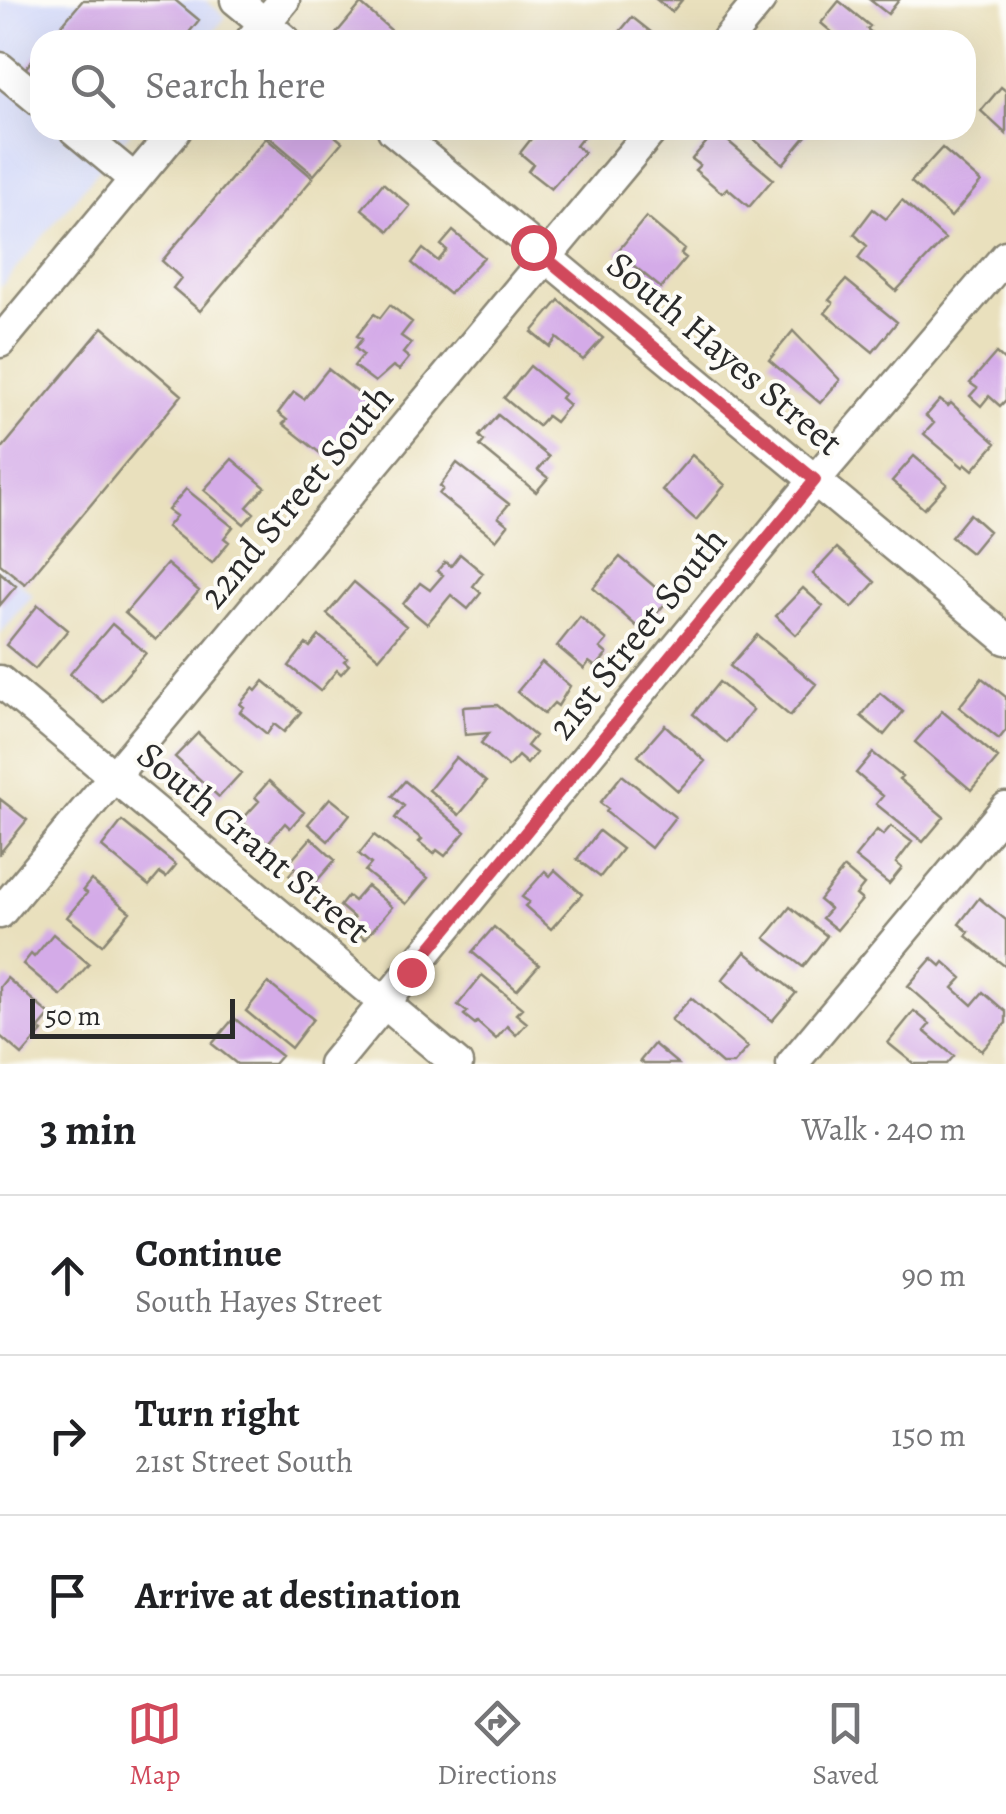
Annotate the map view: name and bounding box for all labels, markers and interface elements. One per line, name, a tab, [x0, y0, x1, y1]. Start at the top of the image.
search box	[30, 30, 976, 140]
icon: search	[65, 58, 120, 113]
text: Search here	[145, 59, 326, 111]
route start	[511, 225, 557, 271]
street label: South Hayes Street	[596, 239, 854, 467]
street label: 22nd Street South	[187, 373, 405, 619]
street label: 21st Street South	[535, 516, 739, 750]
street label: South Grant Street	[126, 729, 382, 955]
route end	[389, 950, 435, 996]
scale bar	[30, 994, 235, 1038]
text: 50 m	[45, 997, 101, 1035]
text: 3 min	[40, 1101, 136, 1158]
text: Walk · 240 m	[801, 1107, 966, 1151]
text: Continue	[135, 1227, 282, 1279]
icon: ahead	[40, 1248, 95, 1303]
text: 90 m	[901, 1253, 966, 1297]
text: South Hayes Street	[135, 1279, 382, 1323]
text: Turn right	[135, 1387, 300, 1439]
icon: right	[40, 1408, 95, 1463]
text: 150 m	[891, 1413, 966, 1457]
text: 21st Street South	[135, 1439, 353, 1483]
icon: arrive	[40, 1568, 95, 1623]
text: Arrive at destination	[135, 1569, 461, 1621]
tab: Map	[127, 1696, 182, 1794]
tab: Directions	[437, 1696, 557, 1794]
tab: Saved	[812, 1696, 879, 1794]

